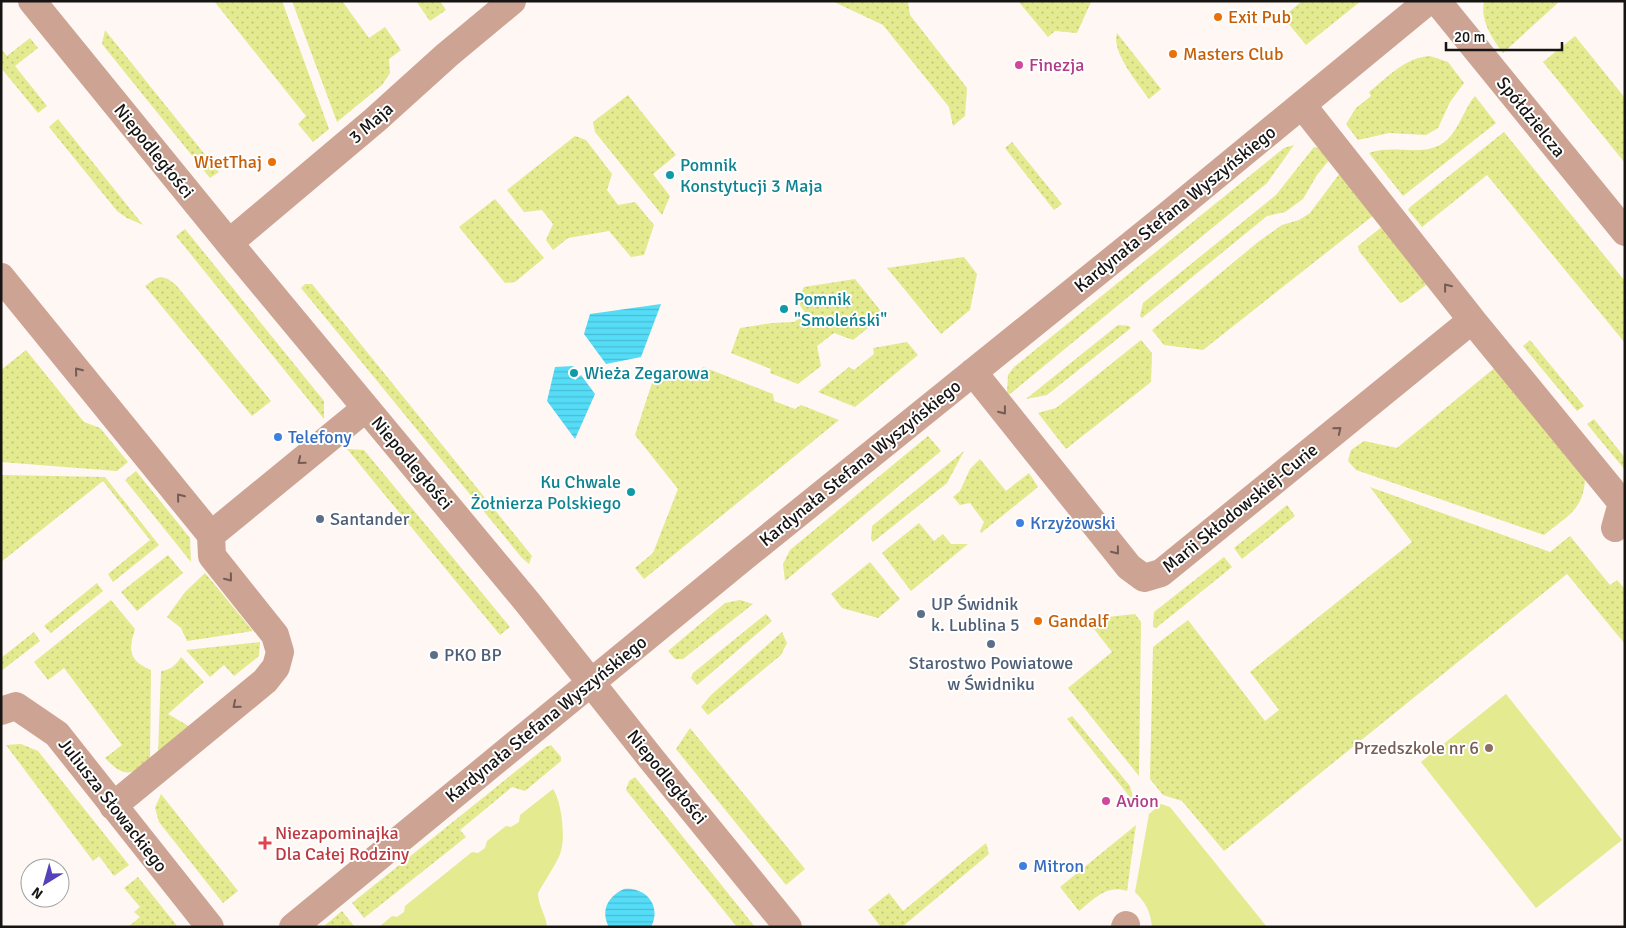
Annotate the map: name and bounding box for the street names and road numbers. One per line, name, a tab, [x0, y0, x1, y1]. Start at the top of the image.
street label: Spółdzielcza	[1492, 72, 1570, 162]
street label: 3 Maja	[344, 98, 398, 148]
street label: Niepodległości	[109, 99, 199, 203]
street label: Kardynała Stefana Wyszyńskiego	[1070, 121, 1280, 297]
street label: Kardynała Stefana Wyszyńskiego	[755, 375, 965, 551]
street label: Niepodległości	[367, 412, 457, 514]
street label: Marii Skłodowskiej-Curie	[1158, 439, 1322, 577]
street label: Kardynała Stefana Wyszyńskiego	[441, 631, 651, 807]
street label: Niepodległości	[622, 725, 712, 829]
street label: Juliusza Słowackiego	[54, 734, 172, 876]

